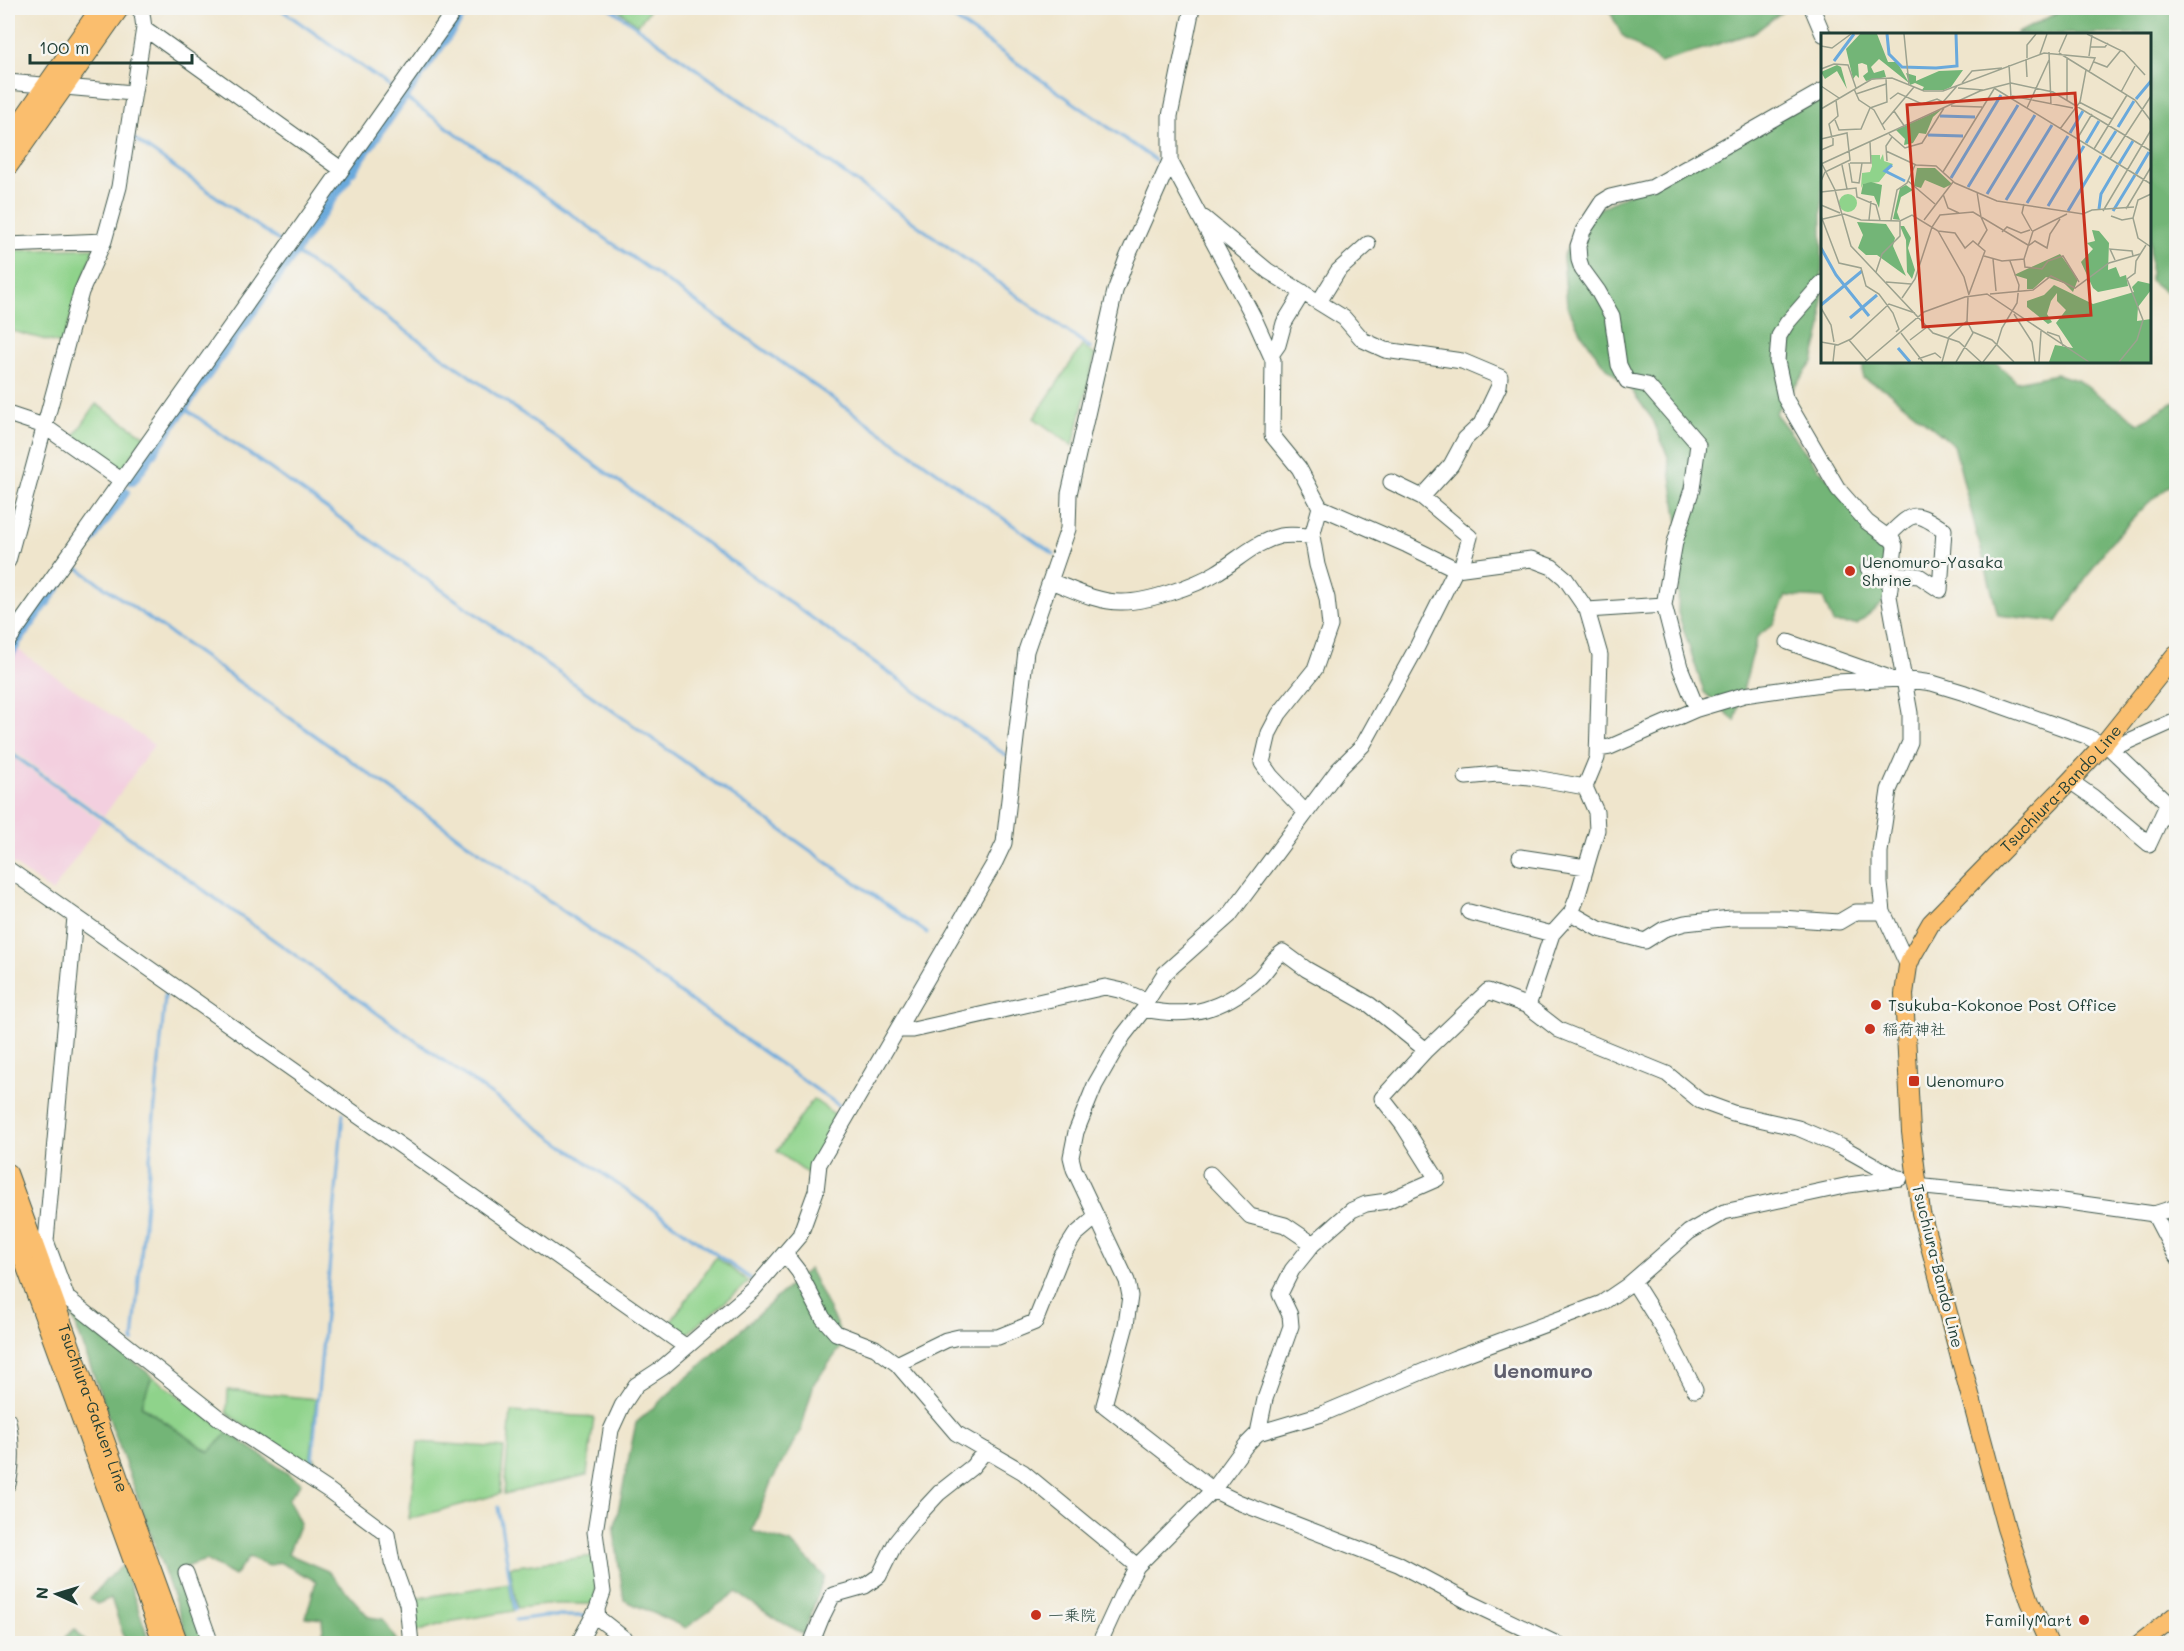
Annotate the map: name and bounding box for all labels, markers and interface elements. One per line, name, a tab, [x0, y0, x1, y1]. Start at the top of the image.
scale bar	[30, 27, 192, 65]
inset map	[1821, 33, 2151, 363]
text: 100 m	[39, 35, 89, 59]
place label: Uenomuro-Yasaka Shrine	[1862, 551, 2003, 590]
marker: Uenomuro-Yasaka Shrine	[1843, 564, 1857, 578]
street label: Tsuchiura-Bando Line	[1995, 720, 2125, 856]
place label: Tsukuba-Kokonoe Post Office	[1888, 994, 2117, 1015]
marker: Tsukuba-Kokonoe Post Office	[1869, 998, 1883, 1012]
place label: 稲荷神社	[1882, 1018, 1946, 1039]
marker: 稲荷神社	[1863, 1022, 1877, 1036]
place label: Uenomuro	[1926, 1070, 2004, 1091]
marker: Uenomuro	[1907, 1074, 1921, 1088]
street label: Tsuchiura-Bando Line	[1908, 1182, 1969, 1350]
street label: Tsuchiura-Gakuen Line	[54, 1321, 134, 1495]
district label: Uenomuro	[1493, 1357, 1593, 1383]
north arrow	[27, 1564, 87, 1624]
text: N	[31, 1586, 52, 1600]
place label: 一乗院	[1048, 1604, 1096, 1625]
marker: 一乗院	[1029, 1608, 1043, 1622]
place label: FamilyMart	[1985, 1609, 2072, 1630]
marker: FamilyMart	[2077, 1613, 2091, 1627]

